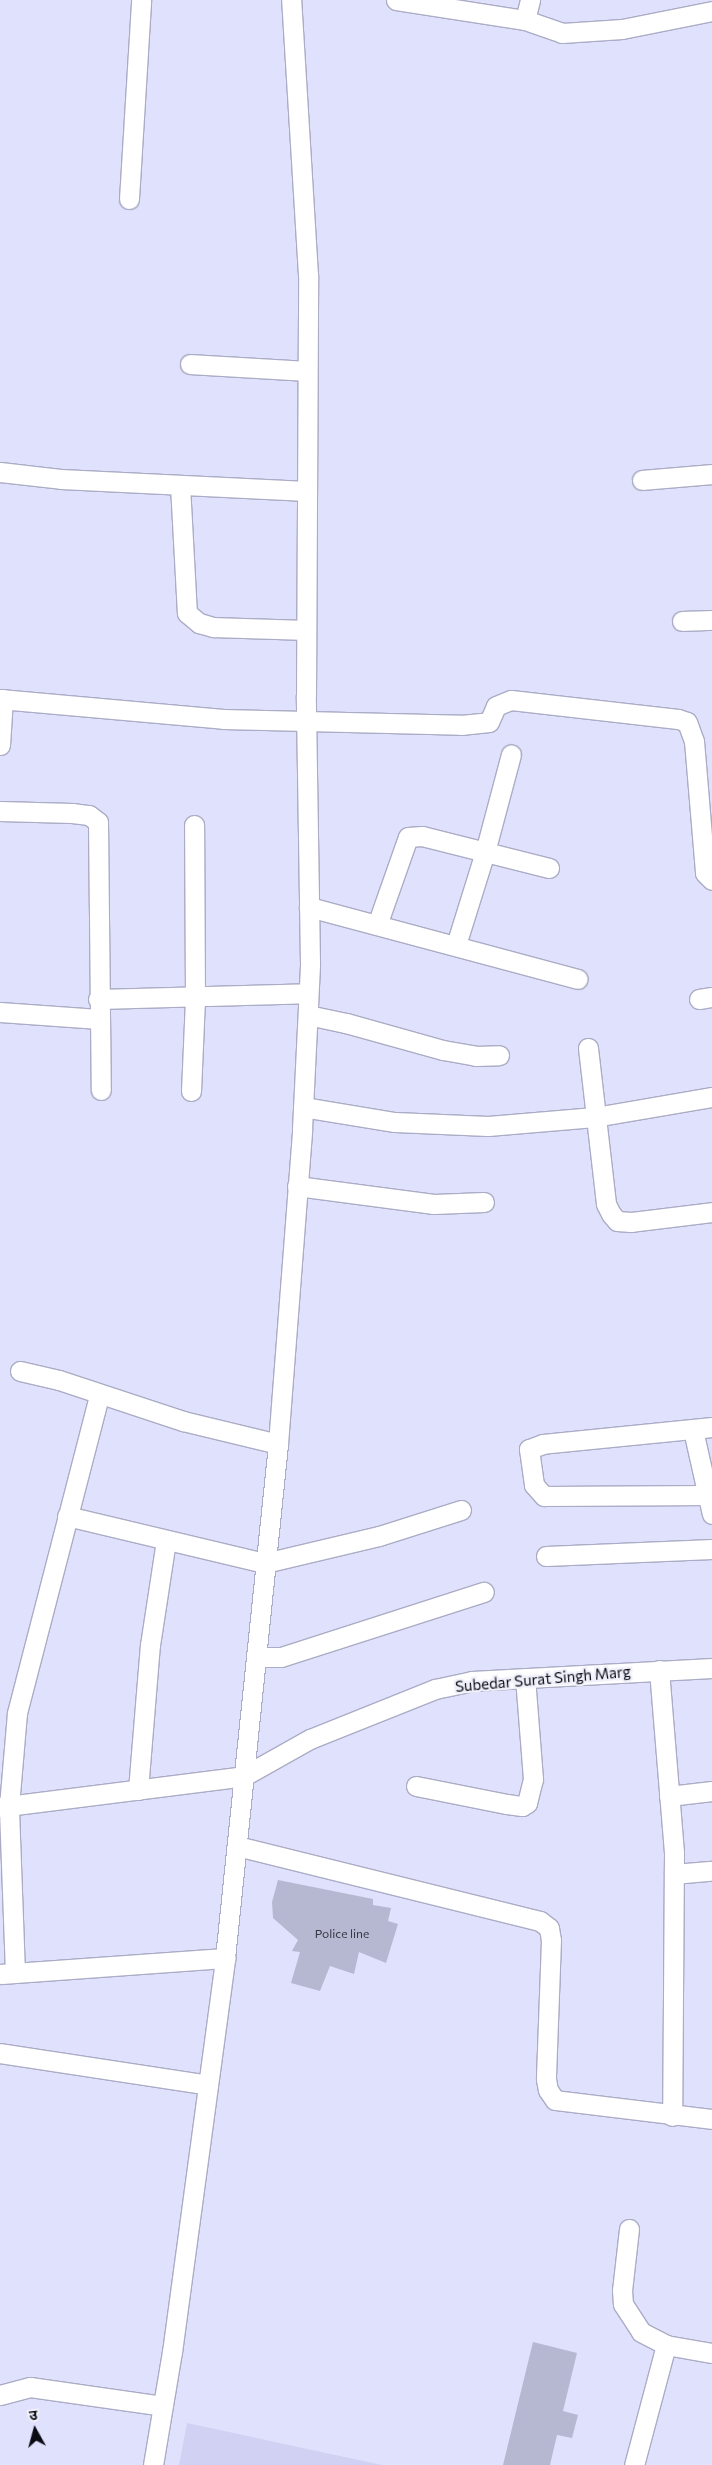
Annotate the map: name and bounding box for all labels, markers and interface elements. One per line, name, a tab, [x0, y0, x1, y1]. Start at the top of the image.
street label: Subedar Surat Singh Marg	[454, 1662, 632, 1696]
house number: Police line	[315, 1927, 369, 1941]
north arrow	[10, 2405, 60, 2455]
text: उ	[28, 2406, 38, 2424]

